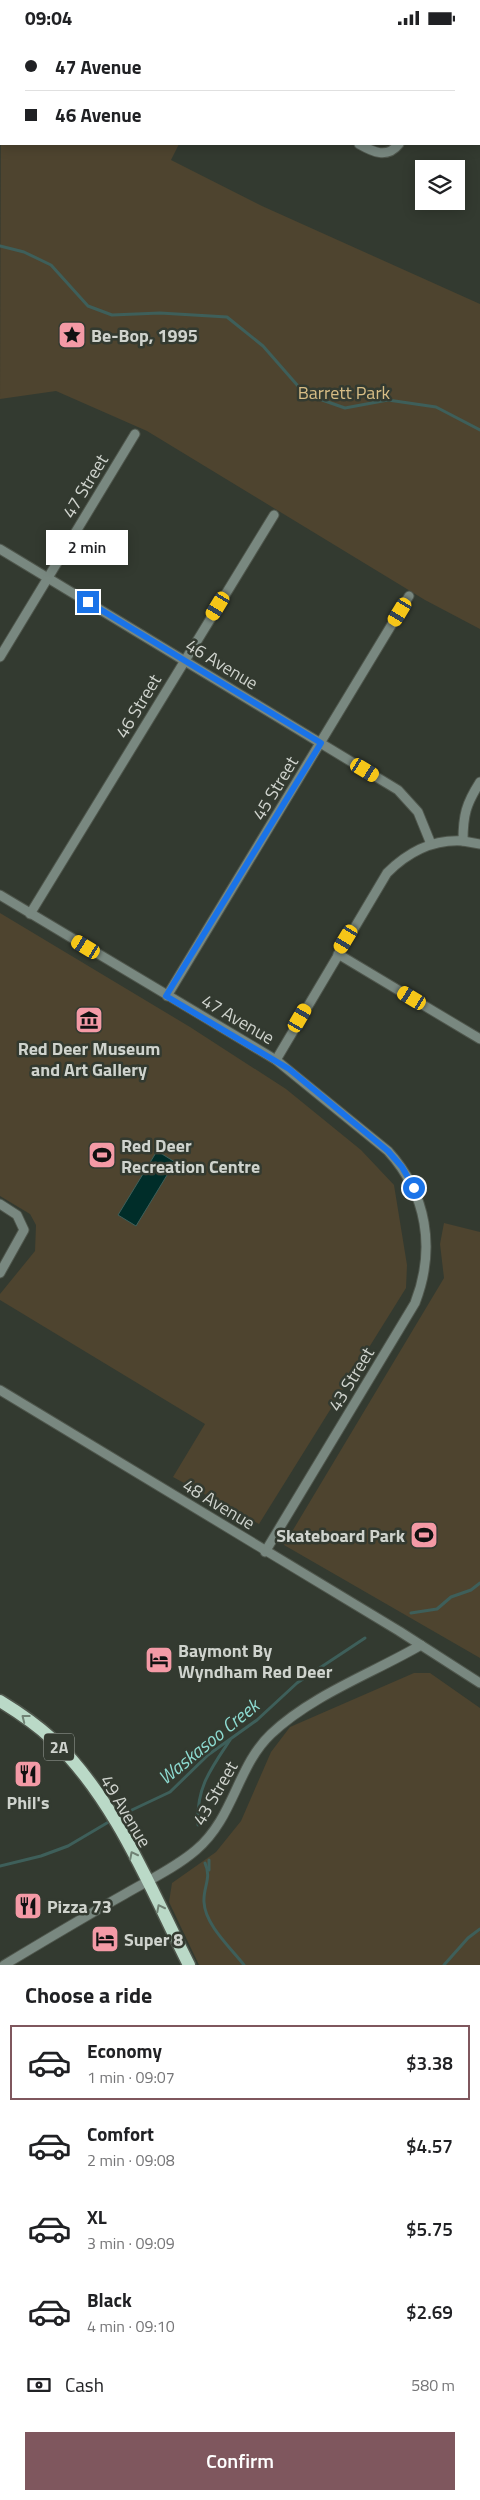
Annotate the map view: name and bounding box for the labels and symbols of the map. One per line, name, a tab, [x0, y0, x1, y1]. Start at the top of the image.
place icon: Be-Bop, 1995	[57, 320, 87, 350]
place label: Be-Bop, 1995	[91, 322, 198, 349]
park label: Barrett Park	[298, 379, 391, 406]
street label: 47 Street	[55, 448, 115, 523]
callout: 2 min	[47, 529, 129, 565]
car	[203, 589, 232, 623]
route end	[77, 591, 99, 613]
car	[385, 595, 414, 629]
street label: 46 Avenue	[181, 632, 263, 696]
street label: 46 Street	[108, 668, 168, 743]
street label: 45 Street	[245, 750, 305, 825]
car	[348, 756, 381, 784]
car	[331, 922, 360, 956]
car	[69, 933, 102, 961]
car	[395, 984, 428, 1012]
street label: 47 Avenue	[196, 987, 280, 1051]
car	[286, 1001, 313, 1035]
museum icon: Red Deer Museum and Art Gallery	[74, 1005, 104, 1035]
place label: Red Deer Museum and Art Gallery	[18, 1035, 160, 1083]
place label: Red Deer Recreation Centre	[121, 1132, 260, 1180]
sports icon: Red Deer Recreation Centre	[87, 1140, 117, 1170]
route start	[403, 1177, 425, 1199]
street label: 43 Street	[321, 1341, 381, 1416]
street label: 48 Avenue	[178, 1472, 260, 1536]
sports icon: Skateboard Park	[409, 1520, 439, 1550]
place label: Skateboard Park	[276, 1522, 406, 1549]
place label: Baymont By Wyndham Red Deer	[178, 1637, 333, 1685]
hotel icon: Baymont By Wyndham Red Deer	[144, 1645, 174, 1675]
water label: Waskasoo Creek	[151, 1689, 267, 1791]
one-way arrow	[22, 1715, 31, 1724]
road number: 2A	[44, 1733, 74, 1760]
street label: 43 Street	[186, 1755, 245, 1830]
restaurant icon: Phil's	[13, 1759, 43, 1789]
street label: 49 Avenue	[94, 1770, 158, 1852]
place label: Phil's	[7, 1789, 49, 1816]
one-way arrow	[129, 1852, 139, 1861]
restaurant icon: Pizza 73	[13, 1891, 43, 1921]
place label: Pizza 73	[47, 1893, 112, 1920]
one-way arrow	[156, 1904, 166, 1913]
hotel icon: Super 8	[90, 1924, 120, 1954]
place label: Super 8	[124, 1926, 183, 1953]

